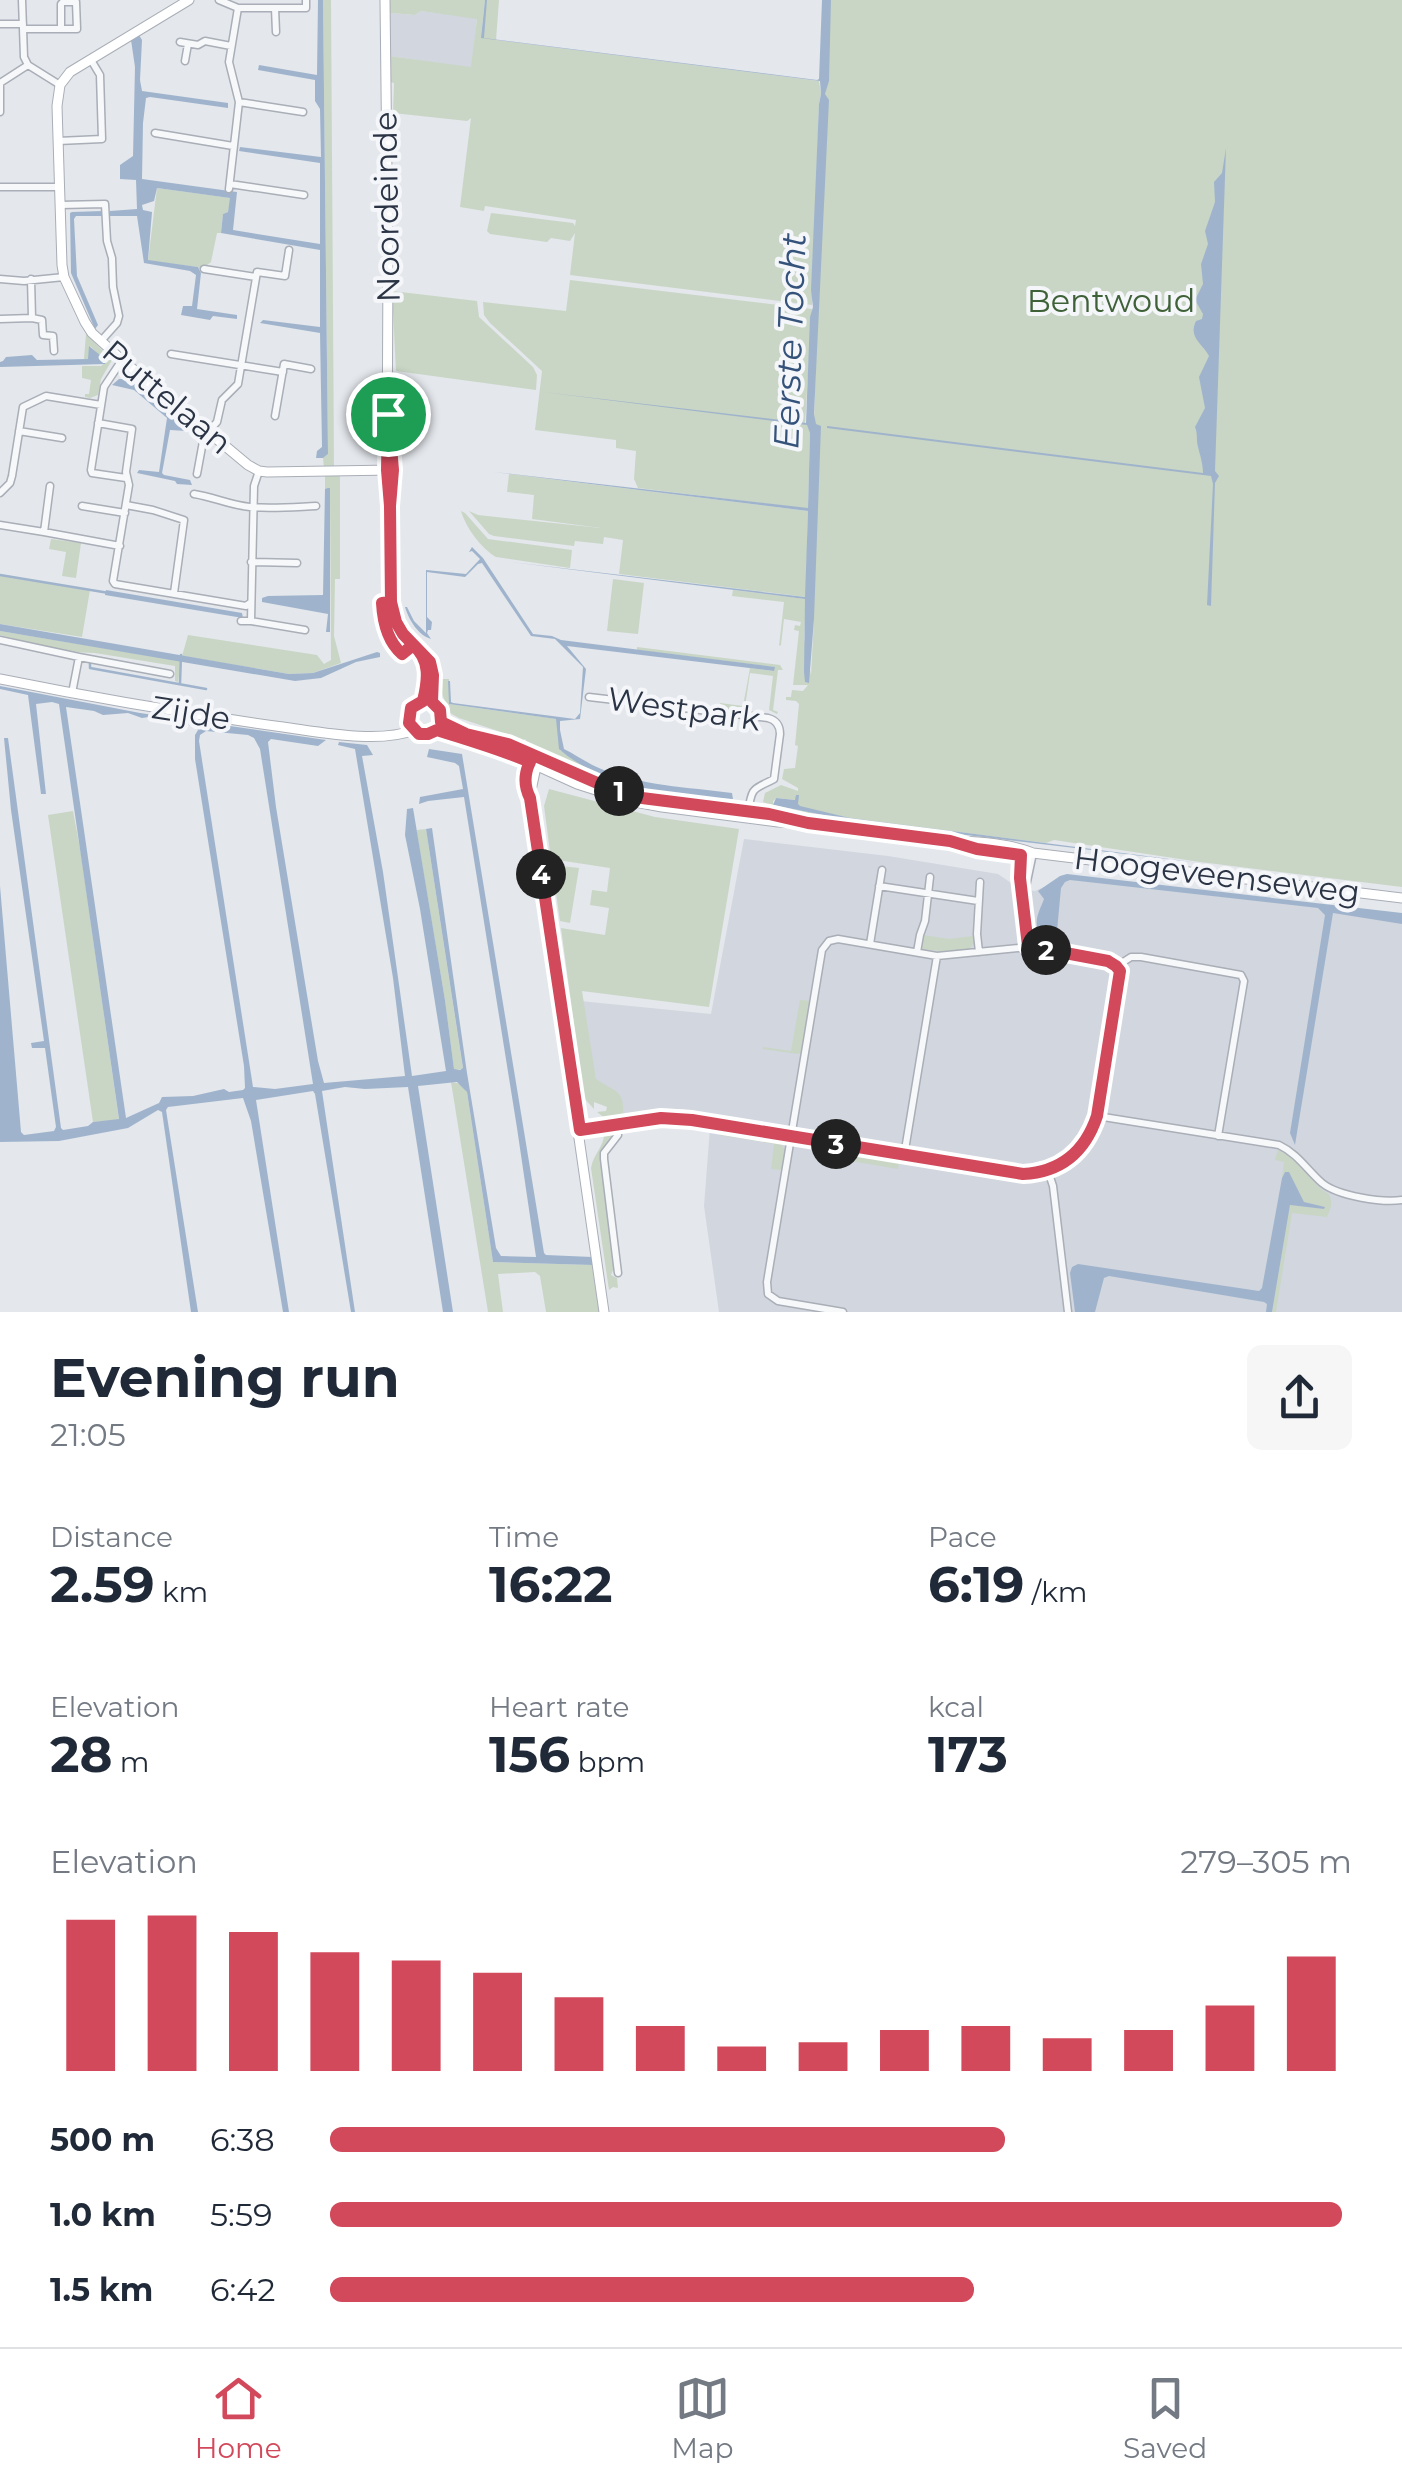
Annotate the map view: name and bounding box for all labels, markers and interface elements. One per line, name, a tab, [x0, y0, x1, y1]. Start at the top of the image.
street label: Noordeinde	[365, 111, 408, 303]
water label: Eerste Tocht	[764, 232, 815, 450]
park label: Bentwoud	[1027, 281, 1195, 320]
street label: Puttelaan	[95, 331, 240, 462]
pin	[346, 372, 431, 457]
icon: arrive	[361, 387, 416, 442]
street label: Westpark	[605, 678, 763, 739]
street label: Zijde	[149, 687, 233, 738]
pin: 1	[594, 766, 644, 816]
text: 1	[614, 774, 624, 808]
street label: Hoogeveenseweg	[1072, 838, 1362, 911]
pin: 4	[516, 849, 566, 899]
text: 4	[531, 857, 551, 891]
pin: 2	[1021, 925, 1071, 975]
text: 2	[1038, 933, 1054, 967]
pin: 3	[811, 1119, 861, 1169]
text: 3	[828, 1127, 844, 1161]
text: Evening run	[50, 1344, 400, 1411]
button: share	[1247, 1345, 1352, 1450]
text: 21:05	[50, 1415, 126, 1454]
text: Distance	[50, 1520, 173, 1554]
text: Time	[489, 1520, 559, 1554]
text: Pace	[928, 1520, 997, 1554]
text: 2.59	[50, 1554, 155, 1615]
text: 16:22	[489, 1554, 613, 1615]
text: 6:19	[928, 1554, 1024, 1615]
text: km	[155, 1575, 208, 1609]
text: /km	[1024, 1575, 1088, 1609]
text: Elevation	[50, 1690, 179, 1724]
text: Heart rate	[489, 1690, 630, 1724]
text: kcal	[928, 1690, 984, 1724]
text: 28	[50, 1724, 113, 1785]
text: 156	[489, 1724, 570, 1785]
text: 173	[928, 1724, 1008, 1785]
text: m	[113, 1745, 150, 1779]
text: bpm	[570, 1745, 645, 1779]
text: Elevation	[50, 1842, 198, 1881]
text: 279–305 m	[1180, 1842, 1352, 1881]
text: 500 m	[50, 2120, 155, 2159]
text: 6:38	[210, 2120, 275, 2159]
text: 1.0 km	[50, 2195, 156, 2234]
text: 5:59	[210, 2195, 273, 2234]
text: 1.5 km	[50, 2270, 153, 2309]
text: 6:42	[210, 2270, 276, 2309]
tab: Home	[195, 2371, 282, 2465]
tab: Map	[671, 2371, 734, 2465]
tab: Saved	[1123, 2371, 1207, 2465]

